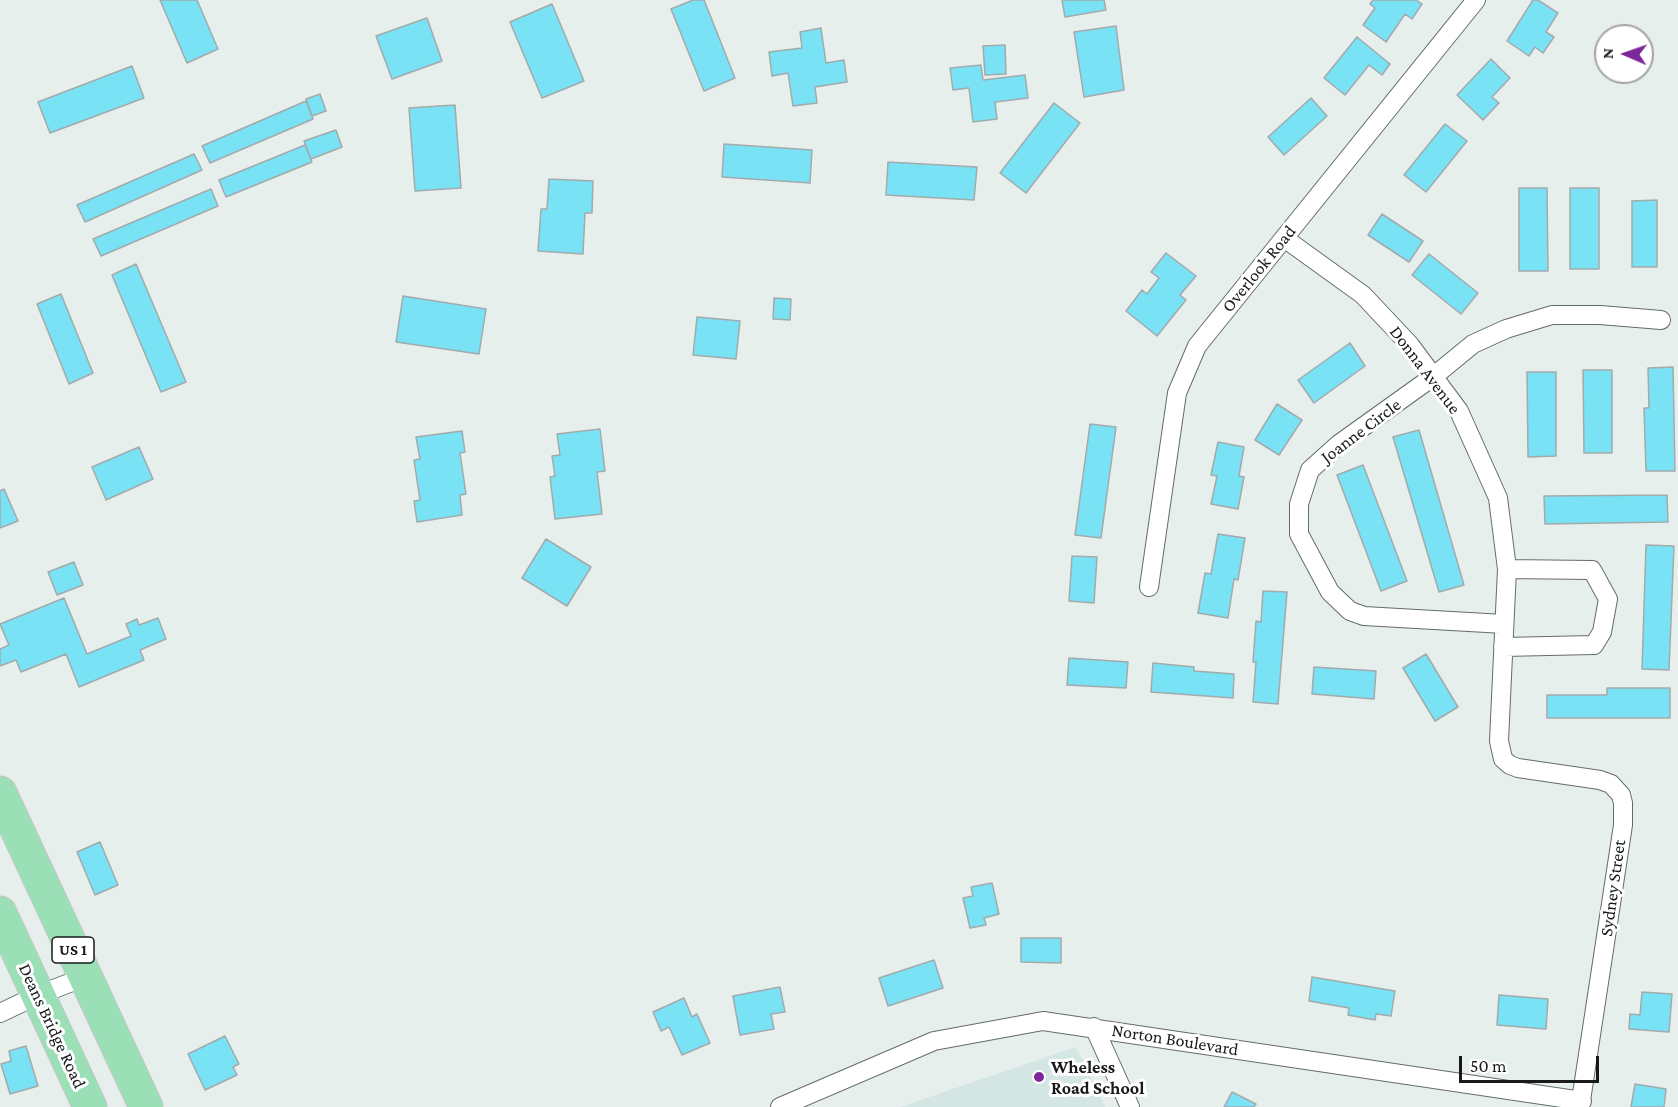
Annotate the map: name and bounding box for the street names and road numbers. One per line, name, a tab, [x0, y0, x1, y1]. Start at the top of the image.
street label: Overlook Road	[1217, 221, 1301, 317]
street label: Donna Avenue	[1385, 322, 1465, 418]
street label: Joanne Circle	[1317, 394, 1405, 468]
street label: Sydney Street	[1596, 838, 1630, 938]
road number: US 1	[52, 937, 94, 963]
street label: Deans Bridge Road	[14, 960, 90, 1092]
street label: Norton Boulevard	[1110, 1019, 1240, 1061]

